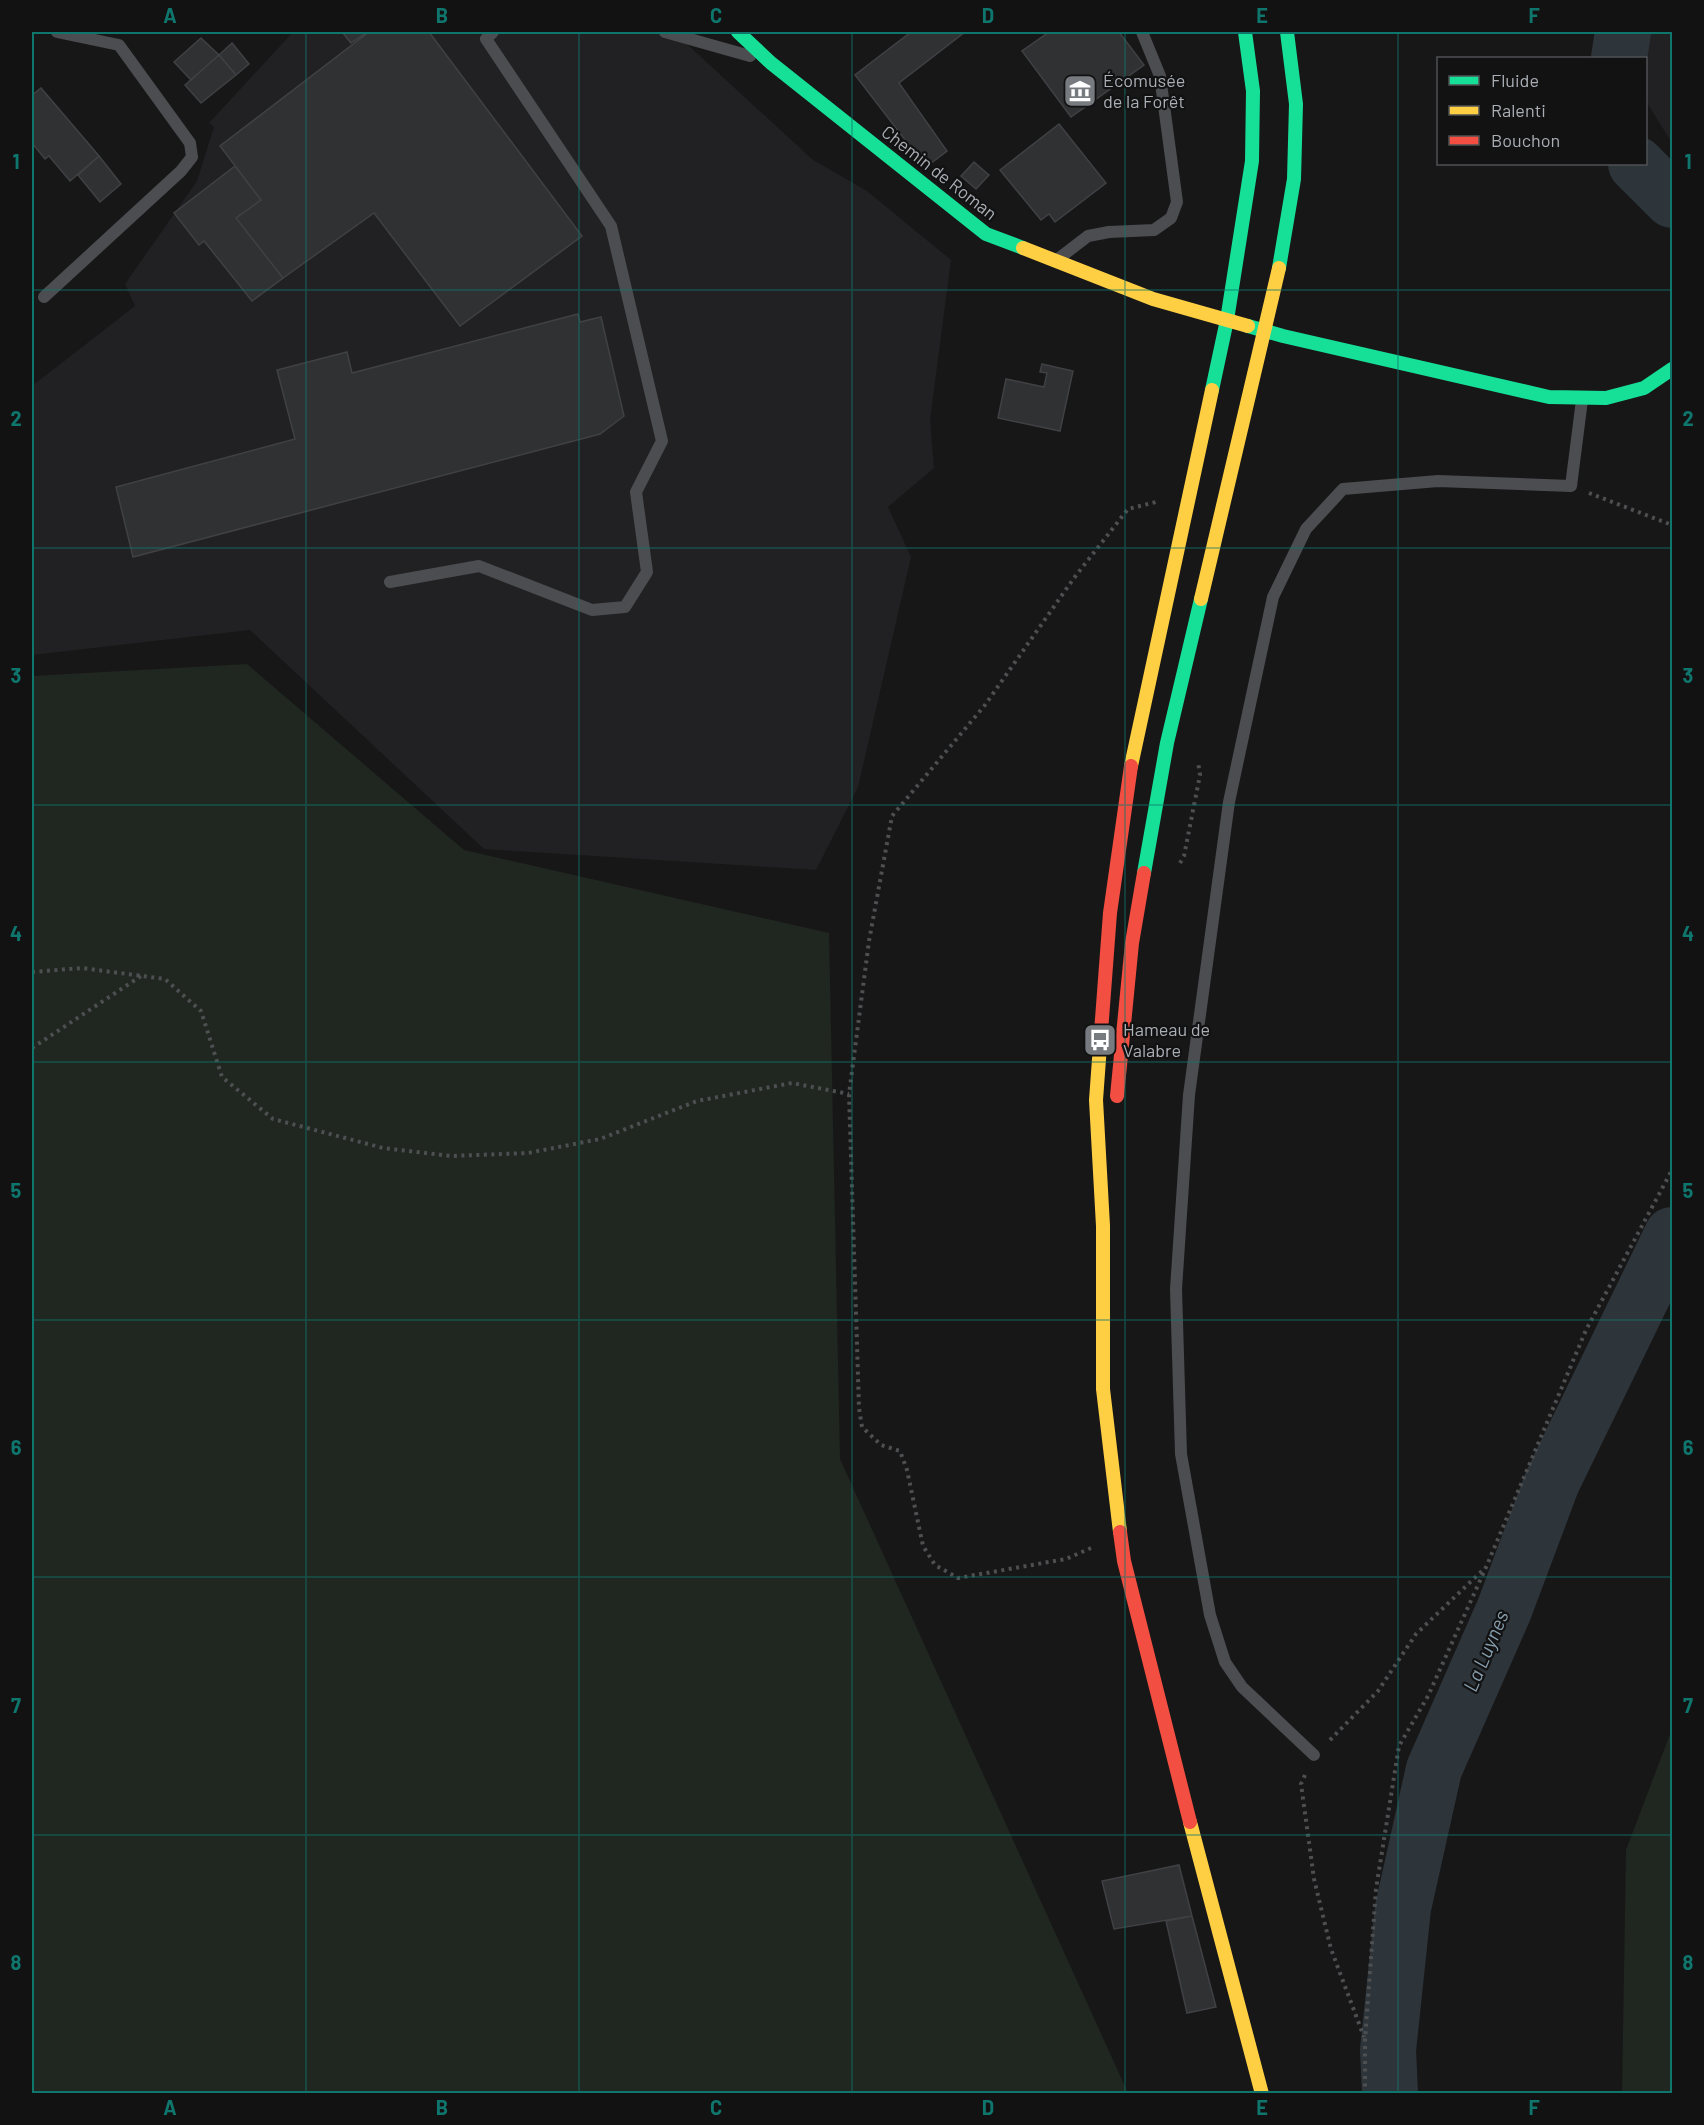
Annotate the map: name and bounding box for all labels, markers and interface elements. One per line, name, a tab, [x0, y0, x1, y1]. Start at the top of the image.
text: A	[163, 3, 177, 27]
text: B	[436, 3, 448, 27]
text: C	[710, 3, 722, 27]
text: D	[982, 3, 994, 27]
text: E	[1256, 3, 1268, 27]
text: F	[1528, 3, 1540, 27]
legend	[1437, 57, 1647, 165]
place label: Écomusée de la Forêt	[1103, 69, 1185, 112]
text: Fluide	[1491, 69, 1539, 91]
museum icon: Écomusée de la Forêt	[1062, 73, 1098, 109]
text: Ralenti	[1491, 99, 1546, 121]
street label: Chemin de Roman	[878, 120, 1002, 224]
text: Bouchon	[1491, 129, 1560, 151]
text: 1	[12, 149, 20, 173]
text: 1	[1684, 149, 1692, 173]
text: 2	[10, 406, 22, 430]
text: 2	[1682, 406, 1694, 430]
text: 3	[11, 663, 21, 687]
text: 3	[1683, 663, 1693, 687]
text: 4	[10, 921, 22, 945]
text: 4	[1682, 921, 1694, 945]
place label: Hameau de Valabre	[1123, 1018, 1210, 1061]
bus stop icon: Hameau de Valabre	[1082, 1022, 1118, 1058]
text: 5	[11, 1178, 22, 1202]
text: 5	[1683, 1178, 1694, 1202]
text: 6	[11, 1435, 22, 1459]
text: 6	[1683, 1435, 1694, 1459]
water label: La Luynes	[1457, 1606, 1513, 1695]
text: 7	[11, 1693, 21, 1717]
text: 7	[1683, 1693, 1693, 1717]
text: 8	[11, 1950, 22, 1974]
text: 8	[1683, 1950, 1694, 1974]
text: A	[163, 2095, 177, 2119]
text: B	[436, 2095, 448, 2119]
text: C	[710, 2095, 722, 2119]
text: D	[982, 2095, 994, 2119]
text: E	[1256, 2095, 1268, 2119]
text: F	[1528, 2095, 1540, 2119]

